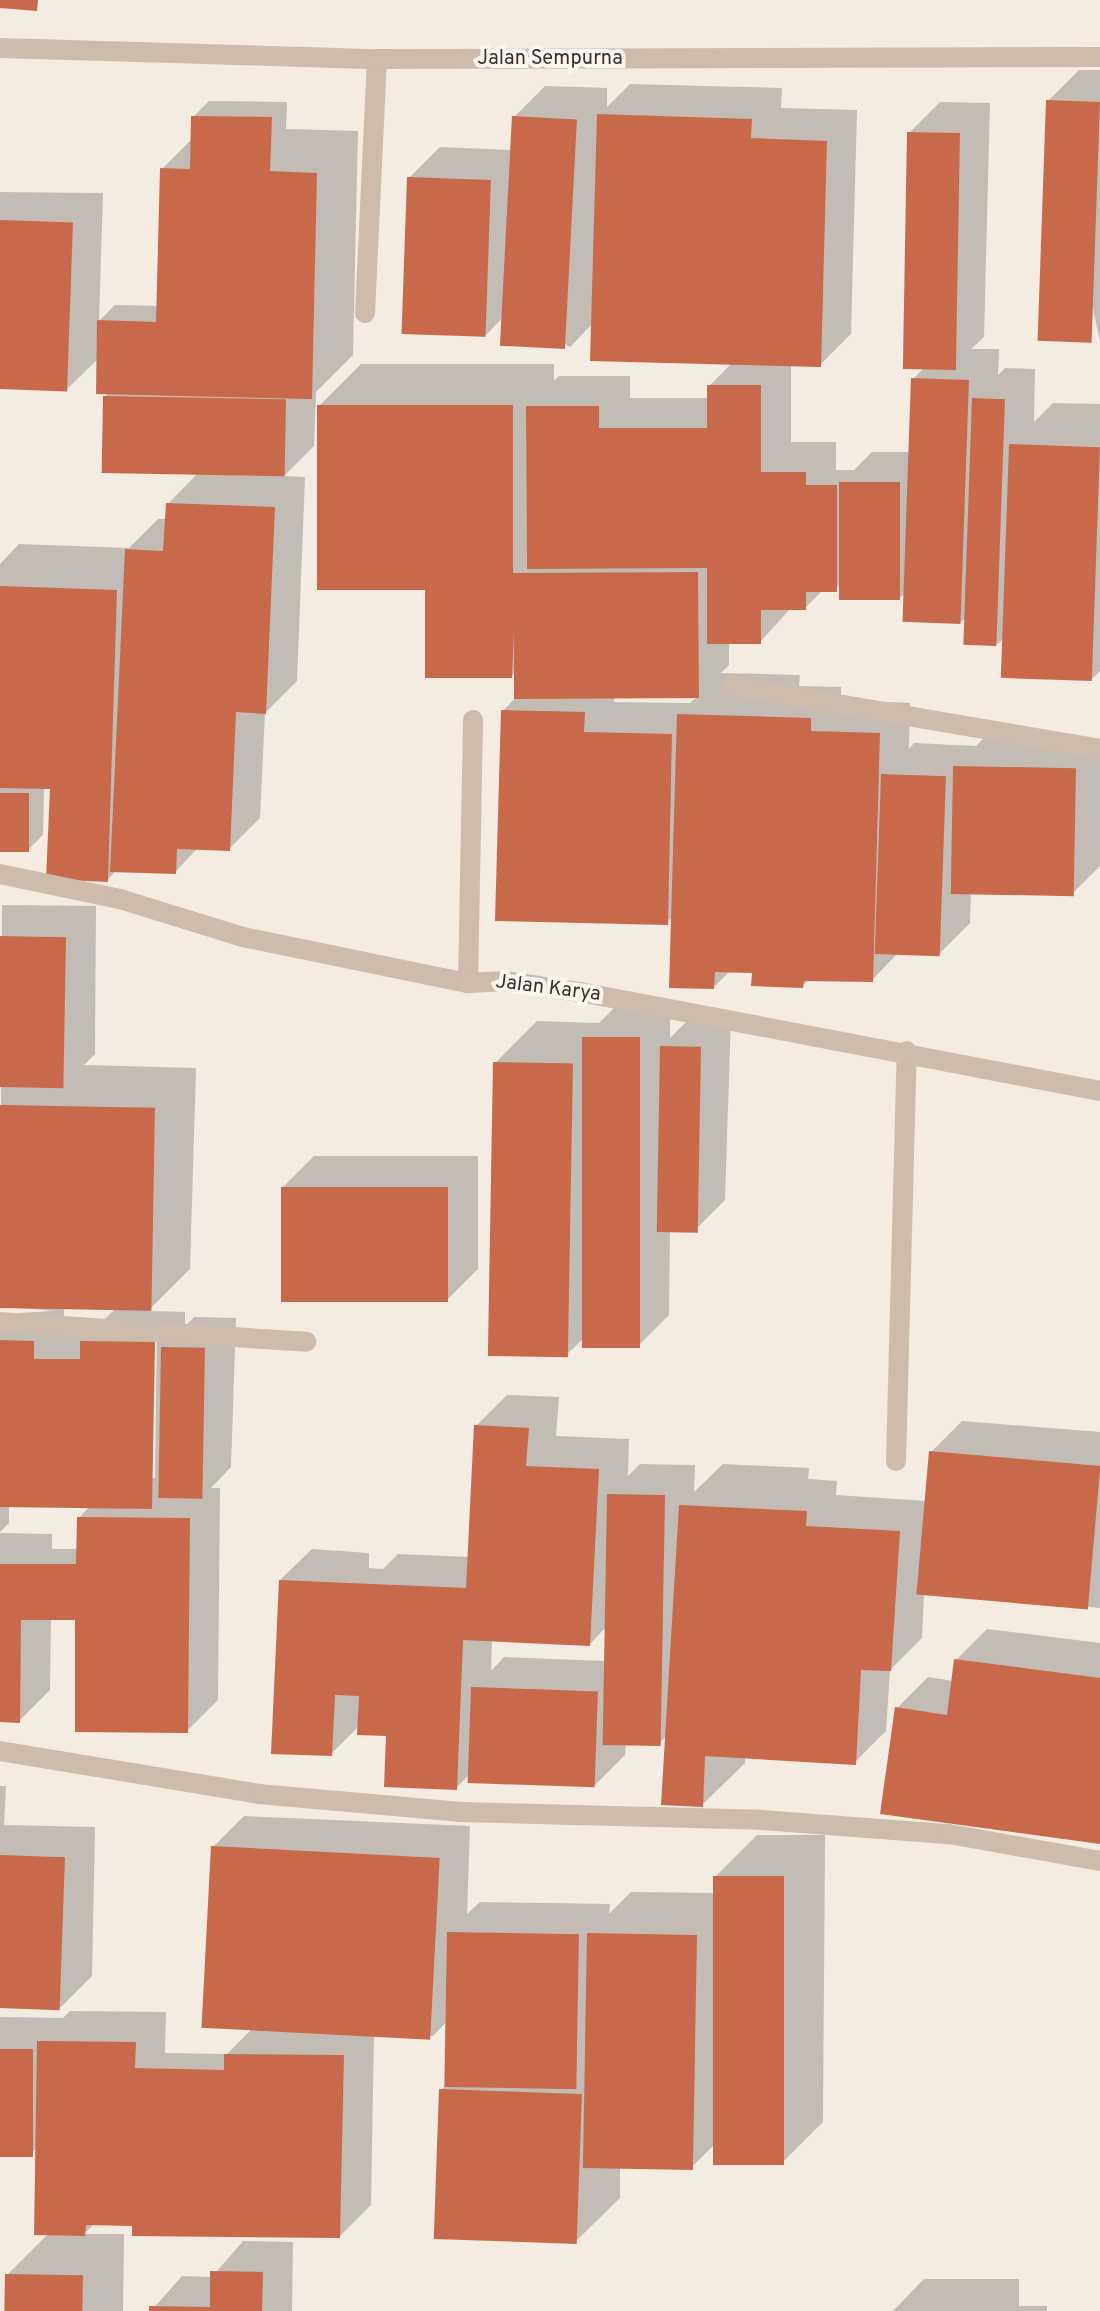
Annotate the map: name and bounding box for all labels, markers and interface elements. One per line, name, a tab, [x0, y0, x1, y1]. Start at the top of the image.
street label: Jalan Sempurna	[477, 47, 623, 71]
street label: Jalan Karya	[494, 971, 602, 1007]

